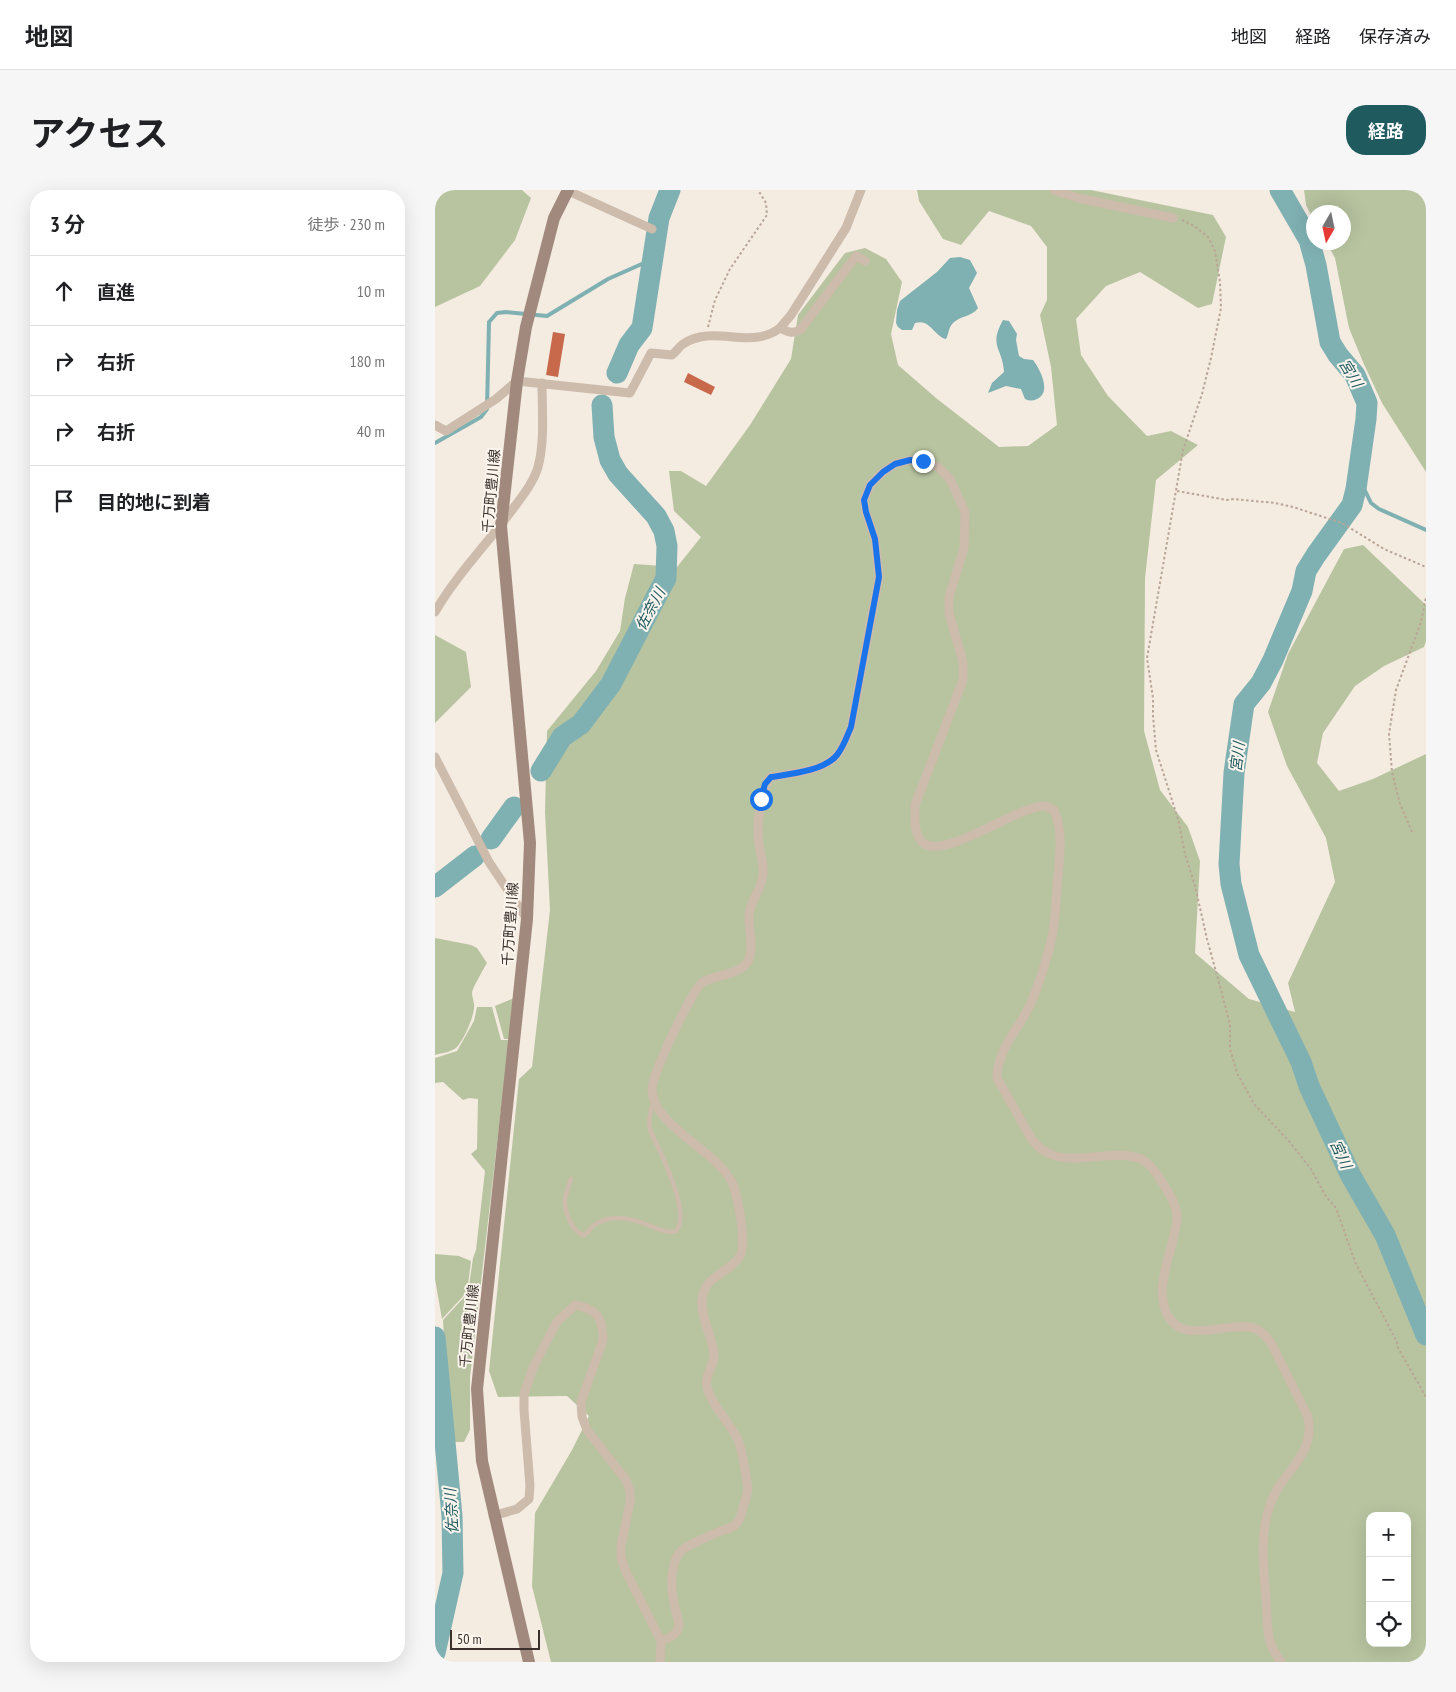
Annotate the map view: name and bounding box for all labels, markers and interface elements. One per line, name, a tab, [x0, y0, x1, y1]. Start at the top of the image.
text: 地図	[25, 21, 73, 52]
text: 地図	[1231, 25, 1267, 48]
text: 経路	[1295, 25, 1331, 48]
text: 保存済み	[1359, 25, 1431, 48]
button: 経路	[1346, 105, 1426, 155]
text: アクセス	[30, 110, 168, 156]
north arrow	[1306, 205, 1351, 250]
text: 3 分	[50, 211, 85, 238]
text: 徒歩 · 230 m	[307, 214, 385, 234]
icon: ahead	[50, 277, 78, 305]
text: 直進	[97, 280, 135, 304]
text: 10 m	[357, 281, 385, 301]
icon: right	[50, 347, 78, 375]
text: 右折	[97, 350, 135, 374]
text: 180 m	[350, 351, 385, 371]
water label: 宮川	[1335, 355, 1368, 392]
icon: right	[50, 417, 78, 445]
text: 右折	[97, 420, 135, 444]
text: 40 m	[357, 421, 385, 441]
street label: 千万町豊川線	[478, 448, 504, 534]
route end	[912, 450, 935, 473]
icon: arrive	[50, 487, 78, 515]
text: 目的地に到着	[97, 490, 211, 514]
water label: 佐奈川	[631, 583, 670, 633]
water label: 宮川	[1226, 739, 1249, 773]
route start	[750, 788, 773, 811]
street label: 千万町豊川線	[498, 881, 522, 967]
water label: 宮川	[1326, 1136, 1357, 1173]
street label: 千万町豊川線	[456, 1283, 482, 1369]
water label: 佐奈川	[440, 1486, 462, 1534]
map controls	[1366, 1512, 1411, 1647]
button: +	[1366, 1512, 1411, 1557]
button: −	[1366, 1557, 1411, 1602]
button: locate	[1366, 1602, 1411, 1647]
scale bar	[450, 1627, 540, 1650]
text: 50 m	[457, 1630, 482, 1648]

